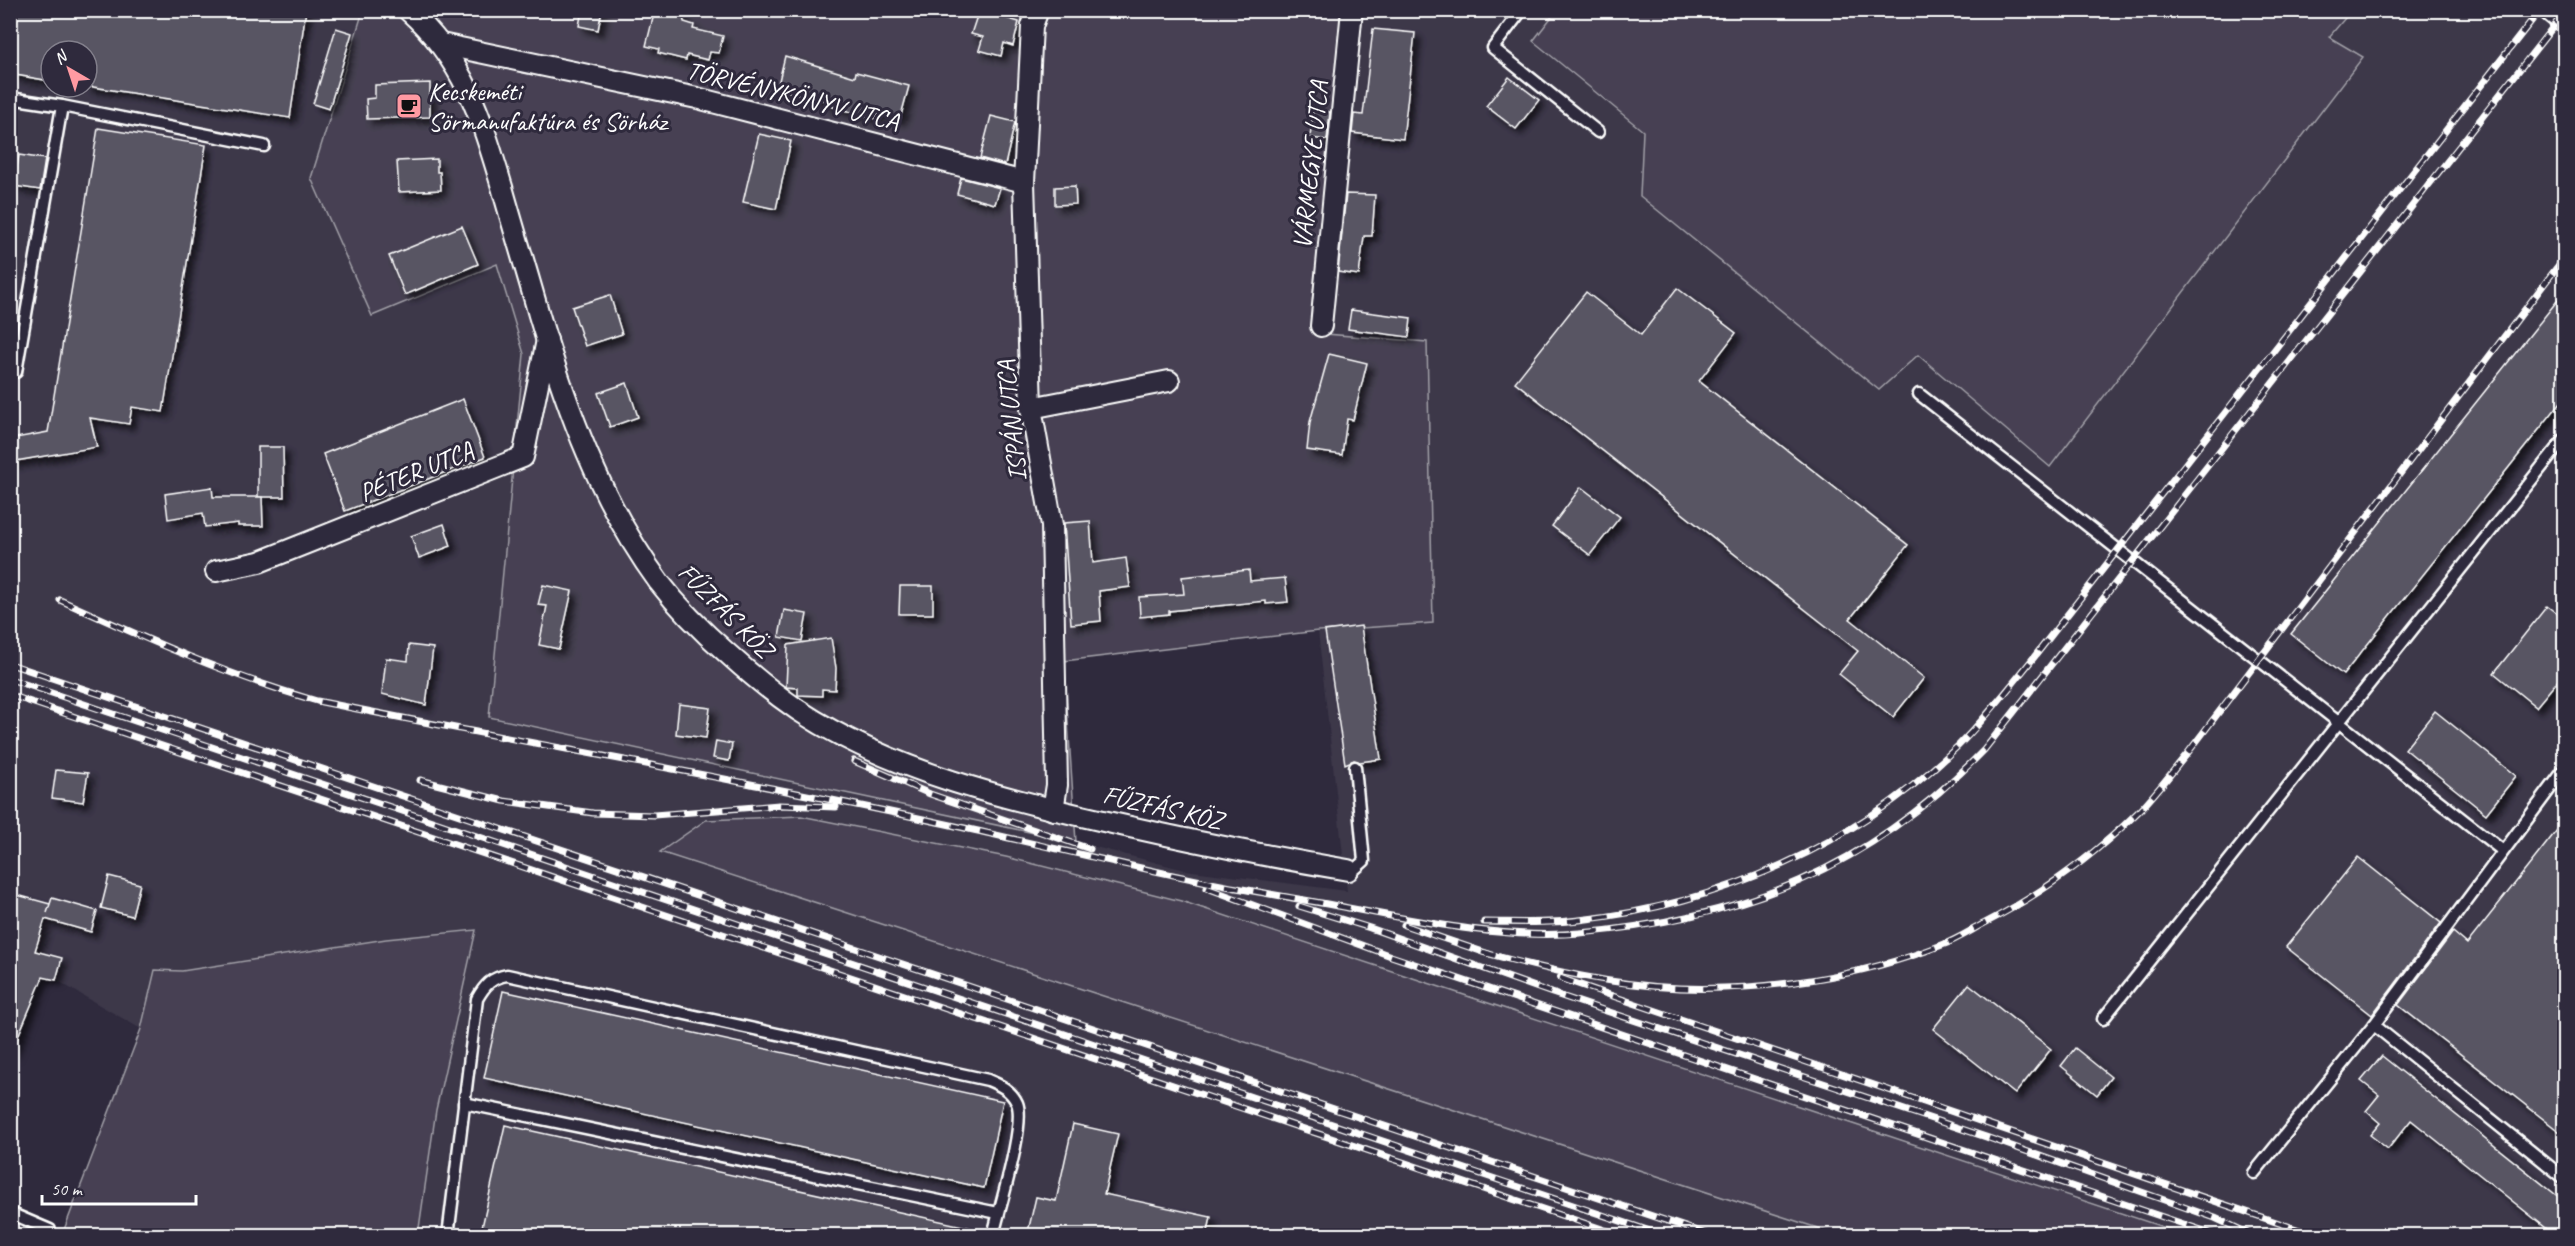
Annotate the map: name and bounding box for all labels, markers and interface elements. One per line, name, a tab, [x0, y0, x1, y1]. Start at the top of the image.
north arrow	[39, 39, 99, 99]
text: N	[50, 45, 73, 69]
street label: TÖRVÉNYKÖNYV UTCA	[683, 53, 903, 138]
place label: Kecskeméti Sörmanufaktúra és Sörház	[428, 75, 670, 138]
street label: VÁRMEGYE UTCA	[1285, 78, 1336, 251]
cafe icon: Kecskeméti Sörmanufaktúra és Sörház	[394, 91, 424, 121]
street label: ISPÁN UTCA	[989, 358, 1034, 483]
street label: PÉTER UTCA	[354, 433, 479, 509]
street label: FŰZFÁS KÖZ	[671, 556, 783, 668]
street label: FŰZFÁS KÖZ	[1100, 778, 1230, 838]
scale bar	[42, 1168, 196, 1206]
text: 50 m	[51, 1178, 84, 1200]

